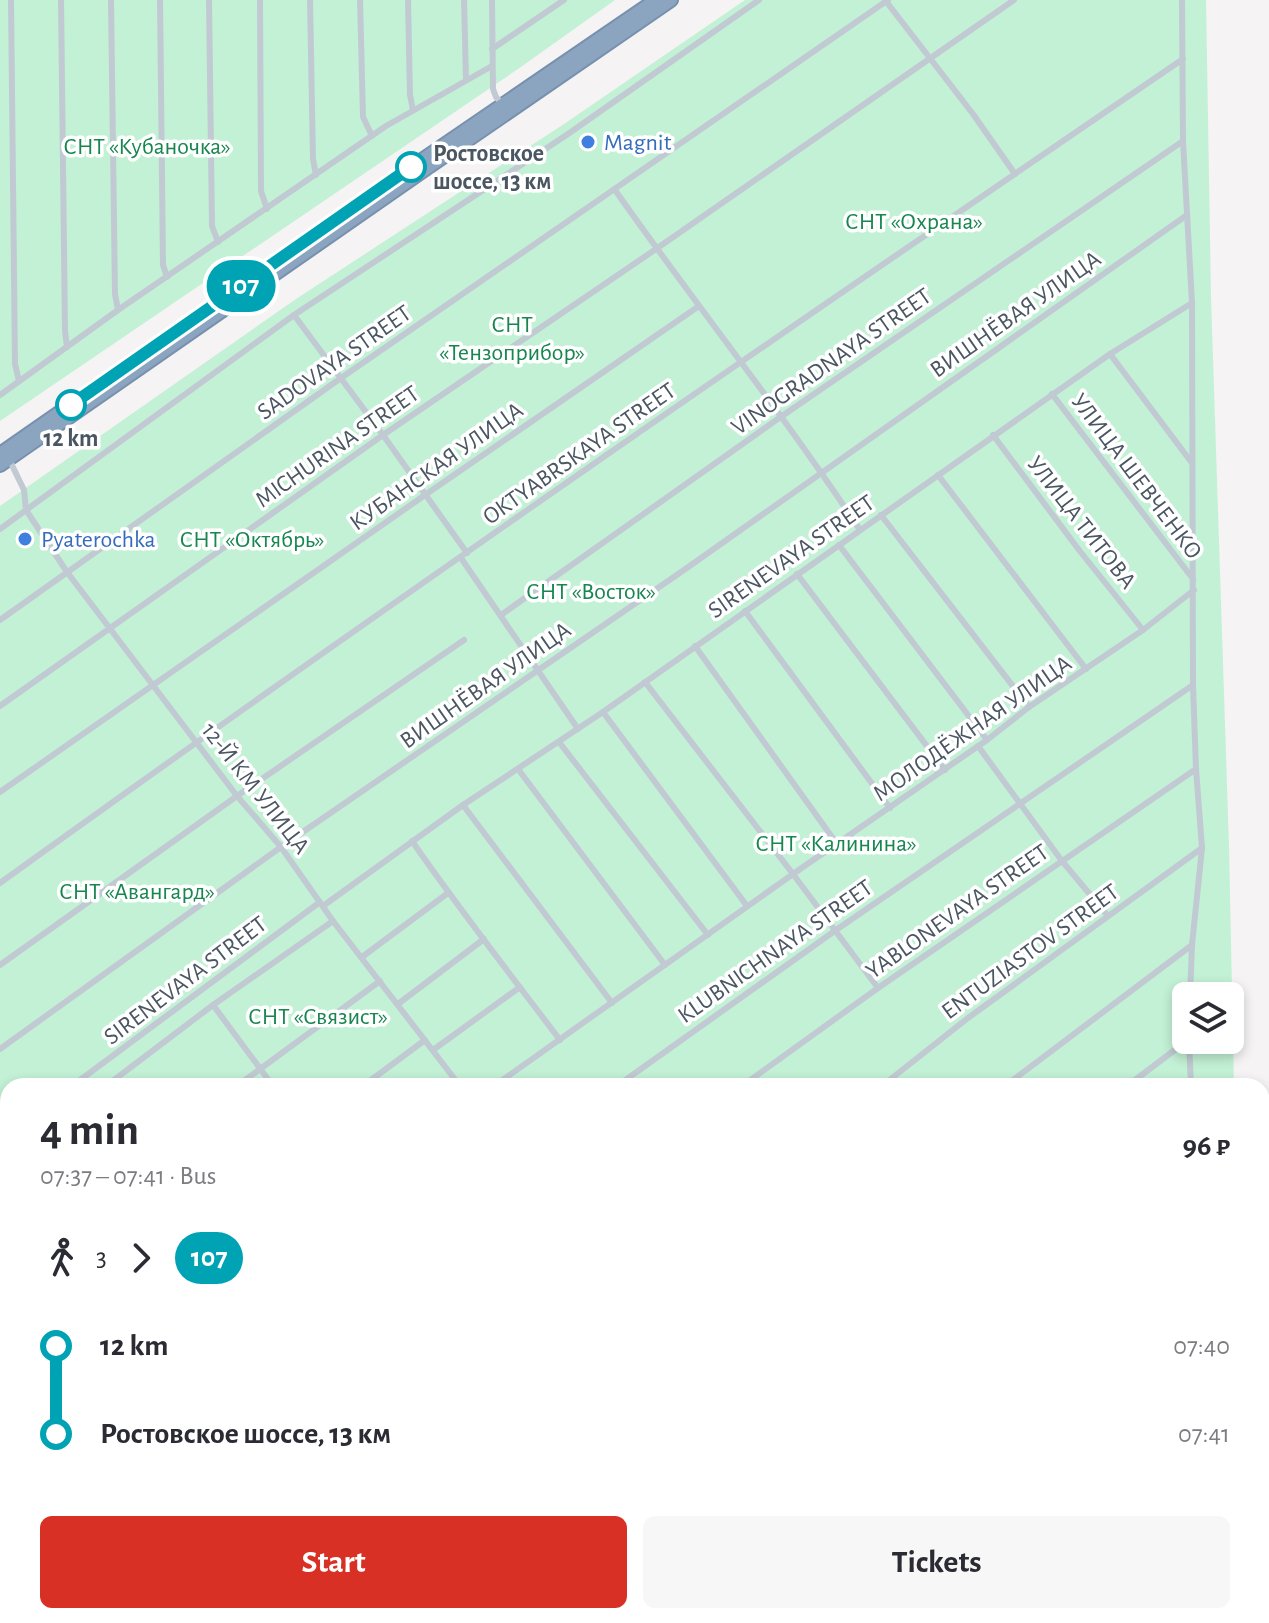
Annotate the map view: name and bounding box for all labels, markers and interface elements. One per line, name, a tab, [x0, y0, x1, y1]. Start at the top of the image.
place label: Magnit	[604, 131, 672, 155]
marker: Magnit	[579, 133, 597, 151]
park label: СНТ «Кубаночка»	[63, 135, 231, 159]
place label: Ростовское шоссе, 13 км	[433, 142, 551, 194]
marker: Ростовское шоссе, 13 км	[396, 152, 426, 182]
park label: СНТ «Охрана»	[845, 210, 983, 234]
street label: ВИШНЁВАЯ УЛИЦА	[925, 246, 1105, 383]
line badge: 107	[195, 260, 287, 312]
text: 107	[223, 272, 259, 300]
street label: VINOGRADNAYA STREET	[727, 284, 936, 440]
street label: SADOVAYA STREET	[253, 301, 416, 425]
park label: СНТ «Тензоприбор»	[439, 313, 585, 365]
street label: OKTYABRSKAYA STREET	[479, 378, 680, 529]
street label: MICHURINA STREET	[251, 381, 424, 512]
street label: УЛИЦА ШЕВЧЕНКО	[1066, 389, 1206, 564]
marker: 12 km	[56, 390, 86, 420]
street label: КУБАНСКАЯ УЛИЦА	[345, 398, 528, 536]
place label: 12 km	[44, 427, 98, 451]
street label: УЛИЦА ТИТОВА	[1022, 452, 1140, 593]
street label: SIRENEVAYA STREET	[704, 490, 879, 623]
place label: Pyaterochka	[41, 528, 156, 552]
park label: СНТ «Октябрь»	[179, 528, 325, 552]
marker: Pyaterochka	[16, 530, 34, 548]
park label: СНТ «Восток»	[526, 580, 656, 604]
street label: ВИШНЁВАЯ УЛИЦА	[395, 617, 575, 754]
street label: МОЛОДЁЖНАЯ УЛИЦА	[868, 650, 1076, 806]
street label: 12-Й КМ УЛИЦА	[197, 719, 314, 859]
park label: СНТ «Калинина»	[755, 832, 917, 856]
street label: YABLONEVAYA STREET	[862, 840, 1053, 984]
street label: KLUBNICHNAYA STREET	[674, 875, 878, 1028]
park label: СНТ «Авангард»	[59, 880, 215, 904]
street label: ENTUZIASTOV STREET	[938, 880, 1124, 1024]
street label: SIRENEVAYA STREET	[100, 912, 272, 1050]
map controls	[1172, 982, 1244, 1054]
button: layers	[1172, 982, 1244, 1054]
park label: СНТ «Связист»	[248, 1005, 388, 1029]
text: 4 min	[40, 1109, 139, 1153]
text: 96 ₽	[1182, 1131, 1230, 1161]
text: 07:37 – 07:41 · Bus	[40, 1163, 216, 1189]
icon: walk	[40, 1236, 84, 1280]
icon: forward	[119, 1236, 163, 1280]
text: 107	[191, 1244, 227, 1272]
text: 3	[96, 1245, 107, 1271]
text: 12 km	[100, 1331, 169, 1361]
text: 07:40	[1173, 1333, 1230, 1359]
text: Ростовское шоссе, 13 км	[100, 1419, 391, 1449]
text: 07:41	[1178, 1421, 1230, 1447]
button: Start	[40, 1516, 627, 1608]
button: Tickets	[643, 1516, 1230, 1608]

